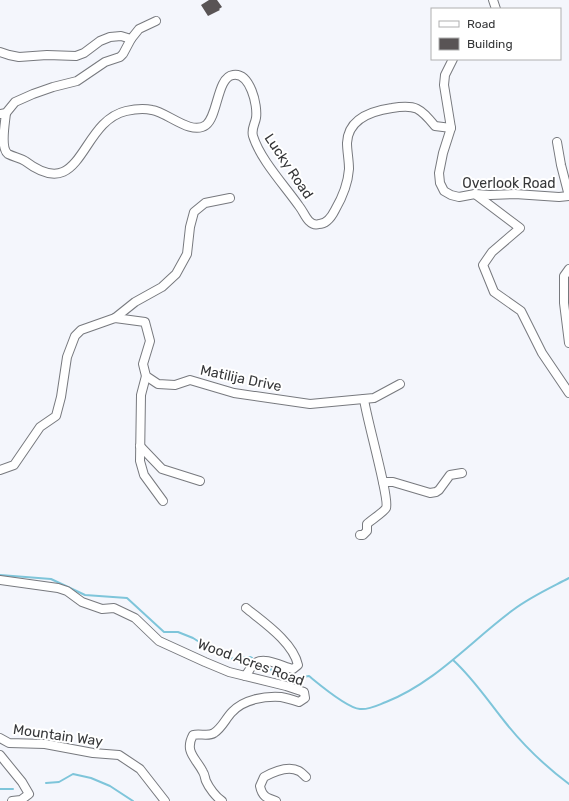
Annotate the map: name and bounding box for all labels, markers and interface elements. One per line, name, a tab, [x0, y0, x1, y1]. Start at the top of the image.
legend	[431, 8, 561, 60]
text: Road	[467, 17, 495, 31]
text: Building	[467, 37, 513, 51]
street label: Lucky Road	[261, 130, 317, 202]
street label: Overlook Road	[462, 175, 556, 192]
street label: Matilija Drive	[199, 362, 283, 395]
street label: Wood Acres Road	[195, 635, 306, 690]
street label: Mountain Way	[12, 721, 104, 750]

